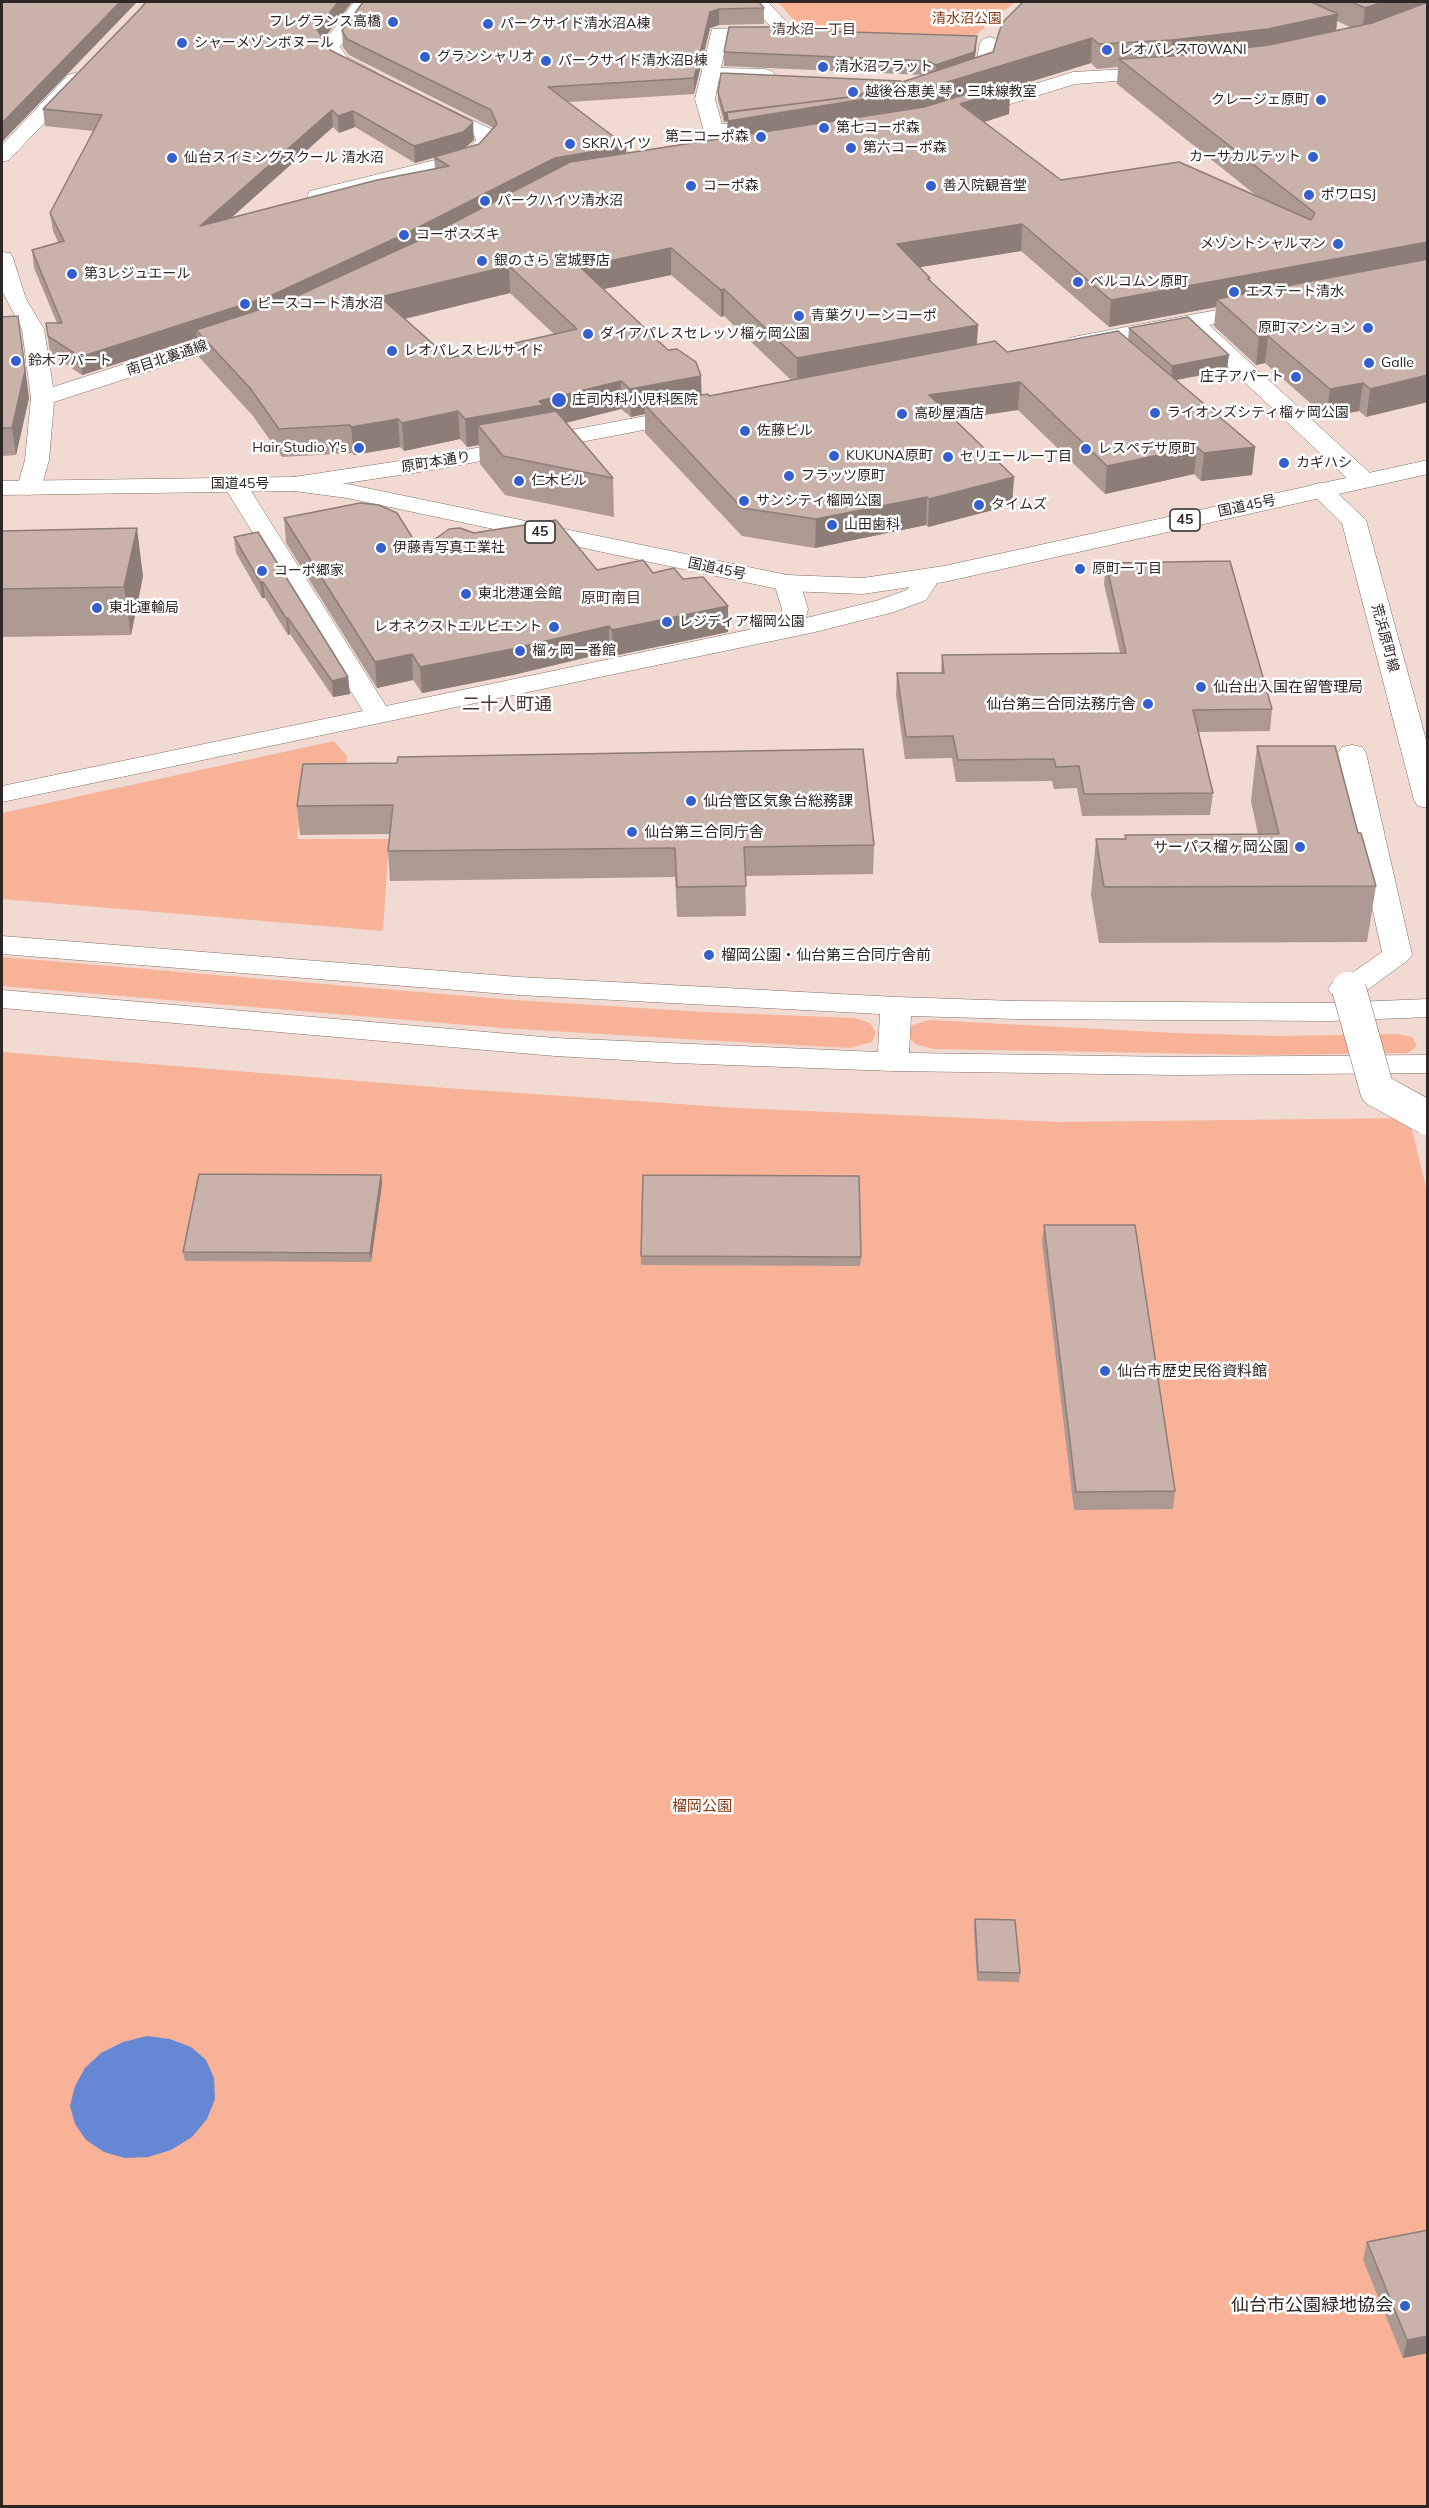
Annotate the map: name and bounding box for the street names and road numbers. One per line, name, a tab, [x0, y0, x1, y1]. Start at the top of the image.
street label: 南目北裏通線	[124, 337, 210, 379]
street label: 原町本通り	[400, 448, 472, 476]
street label: 国道45号	[211, 476, 269, 492]
street label: 国道45号	[1216, 492, 1278, 520]
road number: 45	[1170, 509, 1200, 531]
road number: 45	[525, 521, 555, 543]
street label: 国道45号	[686, 555, 748, 583]
street label: 荒浜原町線	[1368, 602, 1402, 674]

